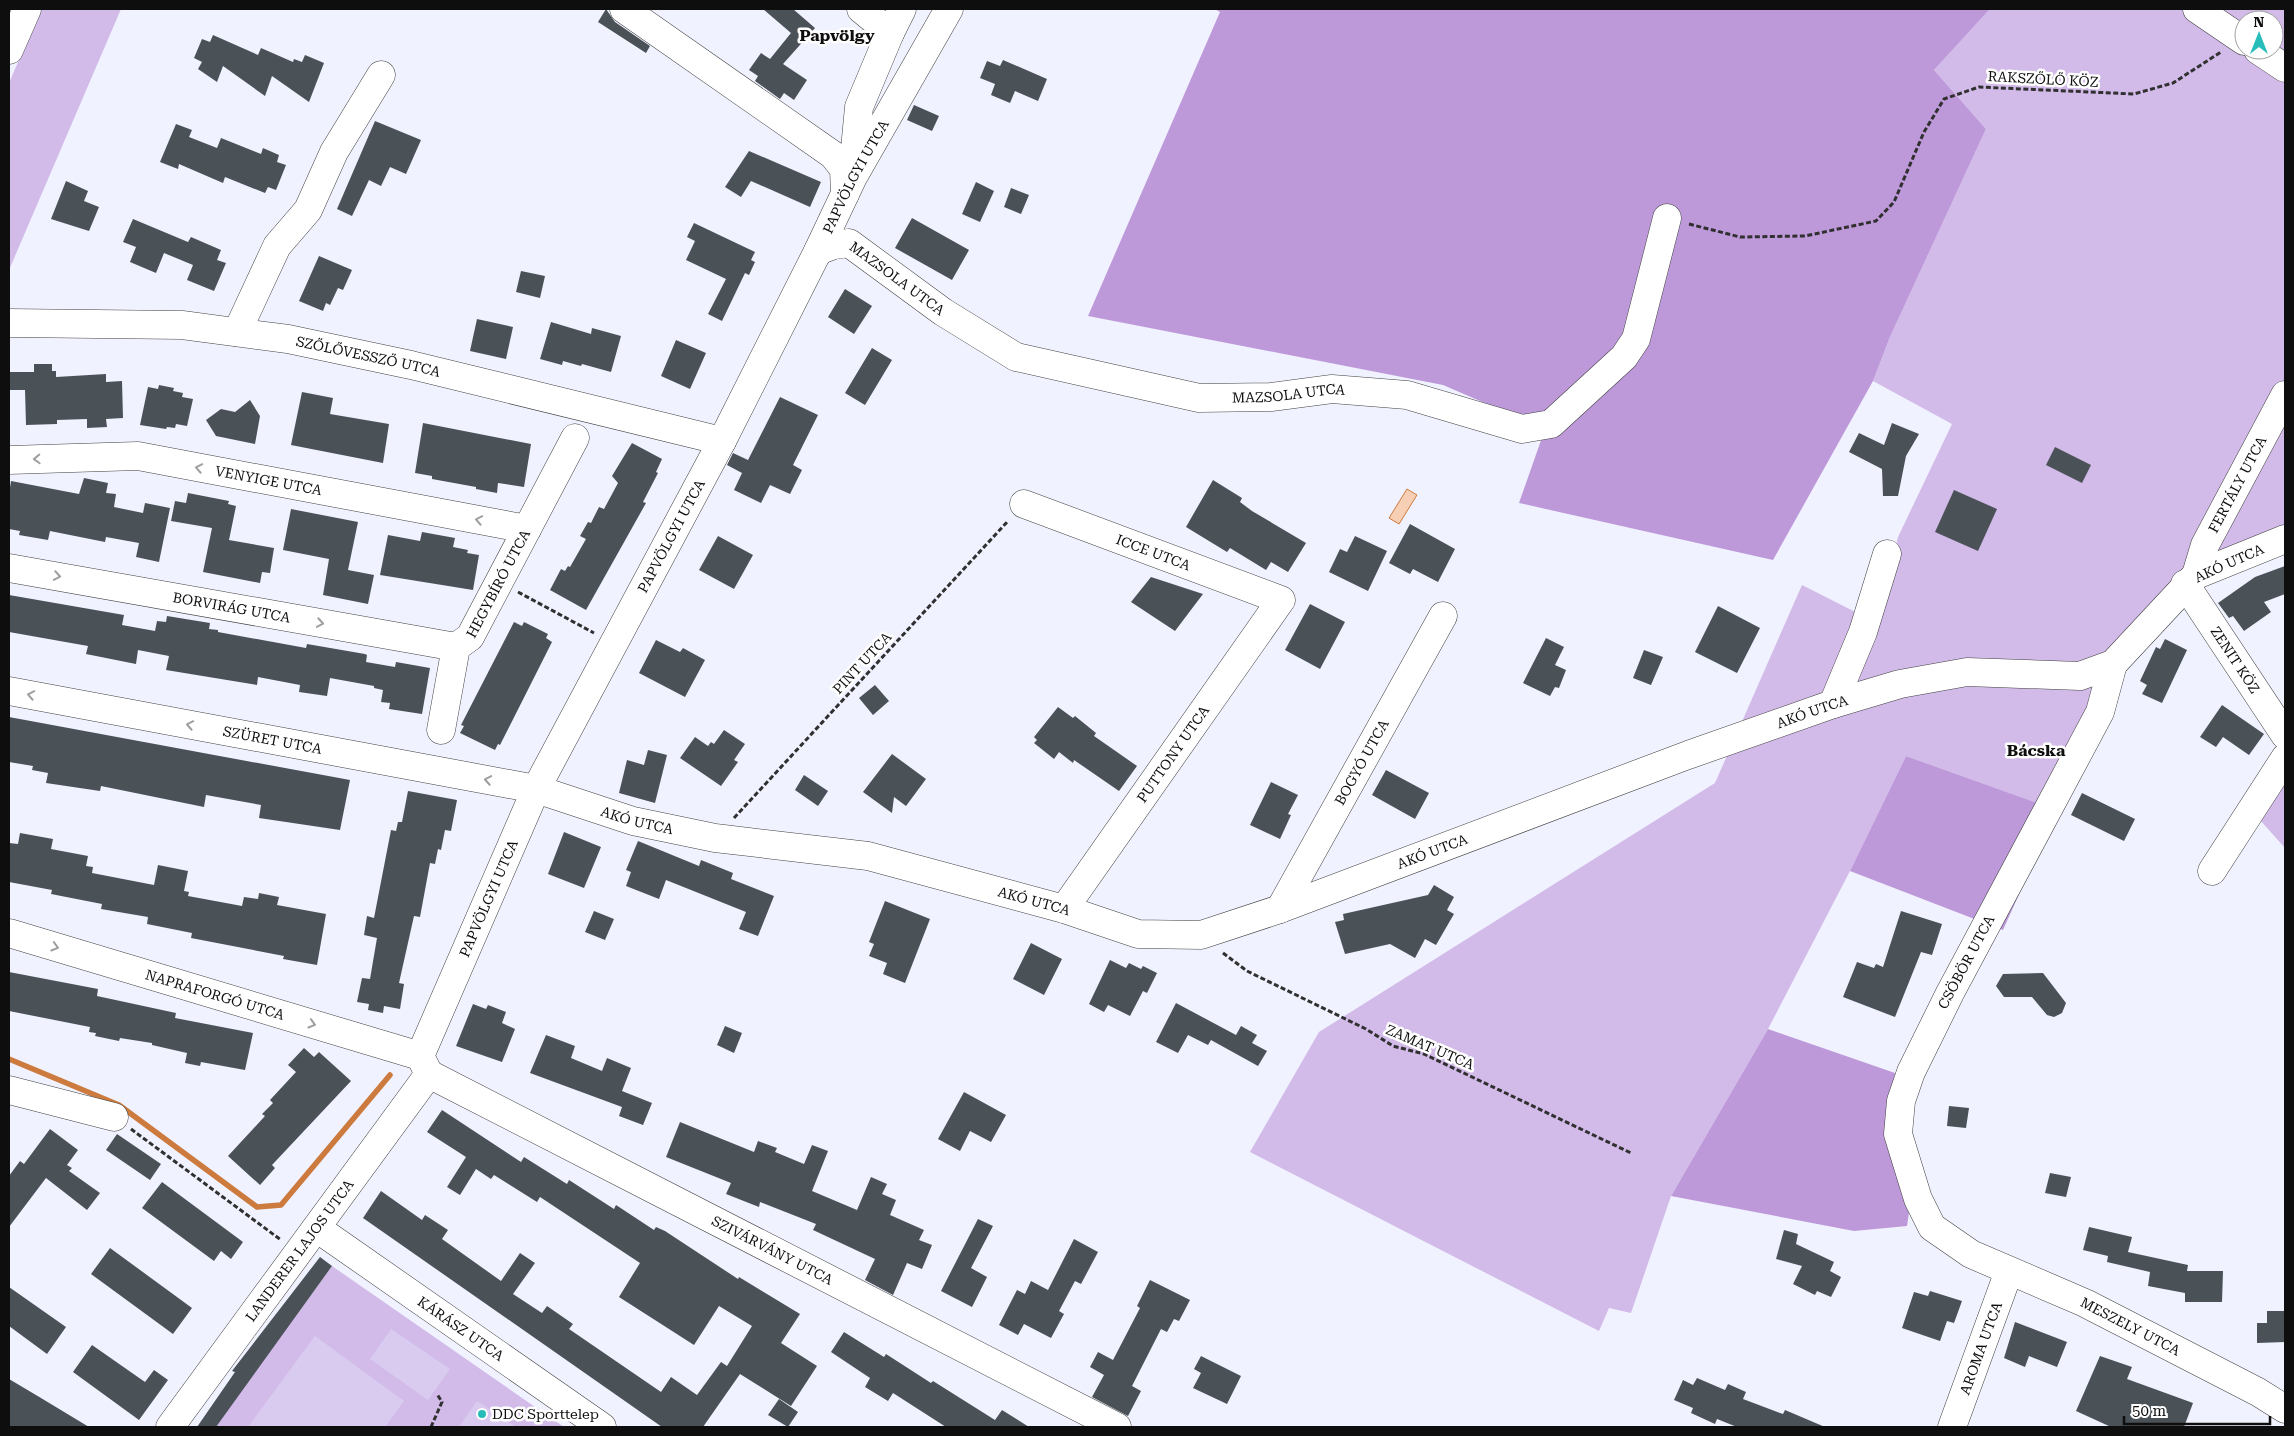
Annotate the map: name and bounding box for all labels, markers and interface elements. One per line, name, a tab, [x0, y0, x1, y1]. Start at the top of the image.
north arrow	[2234, 10, 2284, 60]
text: N	[2254, 14, 2265, 30]
district label: Papvölgy	[799, 26, 875, 45]
street label: RAKSZŐLŐ KÖZ	[1987, 68, 2099, 90]
street label: PAPVÖLGYI UTCA	[819, 117, 892, 236]
street label: MAZSOLA UTCA	[847, 238, 948, 319]
street label: SZŐLŐVESSZŐ UTCA	[295, 333, 442, 380]
street label: MAZSOLA UTCA	[1232, 381, 1346, 406]
street label: FERTÁLY UTCA	[2205, 433, 2270, 535]
one-way arrow	[33, 454, 41, 465]
one-way arrow	[194, 463, 203, 473]
street label: VENYIGE UTCA	[214, 463, 324, 498]
street label: PAPVÖLGYI UTCA	[634, 477, 708, 595]
one-way arrow	[475, 516, 483, 526]
street label: HEGYBÍRÓ UTCA	[463, 527, 533, 640]
street label: ICCE UTCA	[1114, 531, 1193, 574]
street label: AKÓ UTCA	[2192, 541, 2266, 585]
one-way arrow	[52, 571, 61, 581]
street label: BORVIRÁG UTCA	[172, 589, 292, 626]
one-way arrow	[316, 617, 324, 628]
street label: ZENIT KÖZ	[2207, 624, 2263, 696]
street label: PINT UTCA	[829, 629, 895, 697]
one-way arrow	[26, 691, 35, 701]
street label: AKÓ UTCA	[1774, 692, 1850, 731]
street label: PUTTONY UTCA	[1134, 702, 1213, 805]
street label: BOGYÓ UTCA	[1332, 716, 1392, 808]
one-way arrow	[186, 720, 195, 731]
street label: SZÜRET UTCA	[222, 723, 323, 757]
district label: Bácska	[2007, 741, 2066, 760]
one-way arrow	[484, 776, 492, 786]
street label: AKÓ UTCA	[599, 803, 675, 837]
street label: AKÓ UTCA	[1395, 831, 1470, 872]
street label: PAPVÖLGYI UTCA	[456, 837, 521, 959]
street label: AKÓ UTCA	[996, 883, 1073, 919]
street label: CSÖBÖR UTCA	[1935, 912, 1998, 1012]
one-way arrow	[51, 941, 59, 951]
street label: NAPRAFORGÓ UTCA	[144, 966, 287, 1023]
one-way arrow	[307, 1018, 315, 1028]
street label: ZAMAT UTCA	[1383, 1021, 1477, 1073]
street label: LANDERER LAJOS UTCA	[242, 1176, 357, 1324]
street label: SZIVÁRVÁNY UTCA	[709, 1212, 836, 1288]
street label: KÁRÁSZ UTCA	[415, 1293, 507, 1364]
street label: MESZELY UTCA	[2078, 1294, 2183, 1359]
street label: AROMA UTCA	[1957, 1299, 2005, 1397]
scale bar	[2124, 1394, 2270, 1426]
text: 50 m	[2132, 1402, 2167, 1420]
place label: DDC Sporttelep	[492, 1406, 599, 1422]
marker: DDC Sporttelep	[476, 1408, 488, 1420]

